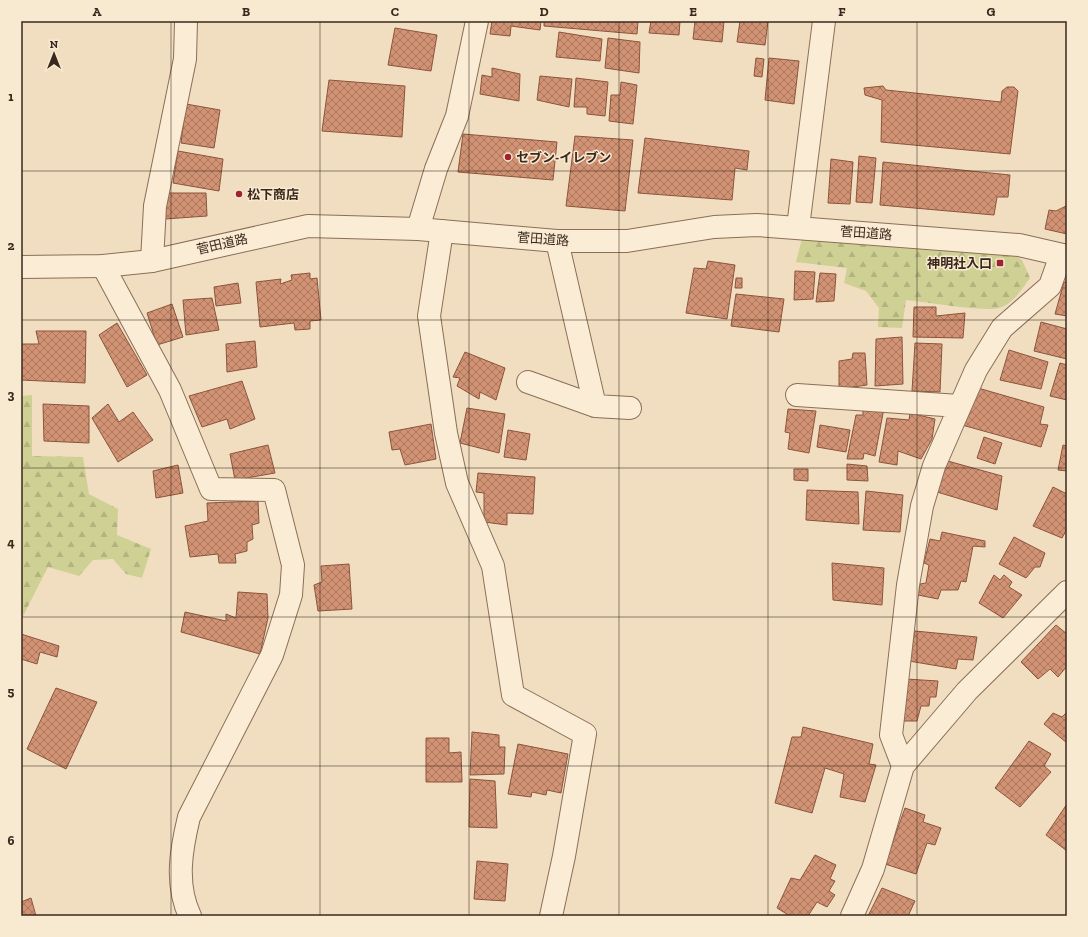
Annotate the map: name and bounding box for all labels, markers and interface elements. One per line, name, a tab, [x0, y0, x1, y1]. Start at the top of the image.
text: A	[93, 4, 102, 19]
text: B	[242, 4, 250, 19]
text: C	[391, 4, 399, 19]
text: D	[539, 4, 549, 19]
text: E	[689, 4, 697, 19]
text: F	[838, 4, 846, 19]
text: G	[987, 4, 996, 19]
north arrow	[34, 34, 74, 74]
text: N	[50, 38, 59, 51]
text: 1	[8, 89, 14, 104]
place label: セブン-イレブン	[516, 150, 611, 165]
marker: セブン-イレブン	[503, 152, 513, 162]
place label: 松下商店	[247, 187, 299, 202]
marker: 松下商店	[234, 189, 244, 199]
street label: 菅田道路	[840, 224, 892, 242]
street label: 菅田道路	[517, 230, 569, 248]
street label: 菅田道路	[195, 231, 249, 257]
text: 2	[8, 238, 15, 253]
place label: 神明社入口	[927, 256, 992, 271]
marker: 神明社入口	[995, 258, 1005, 268]
text: 3	[8, 387, 15, 402]
text: 4	[7, 535, 15, 550]
text: 5	[8, 684, 15, 699]
text: 6	[8, 833, 15, 848]

